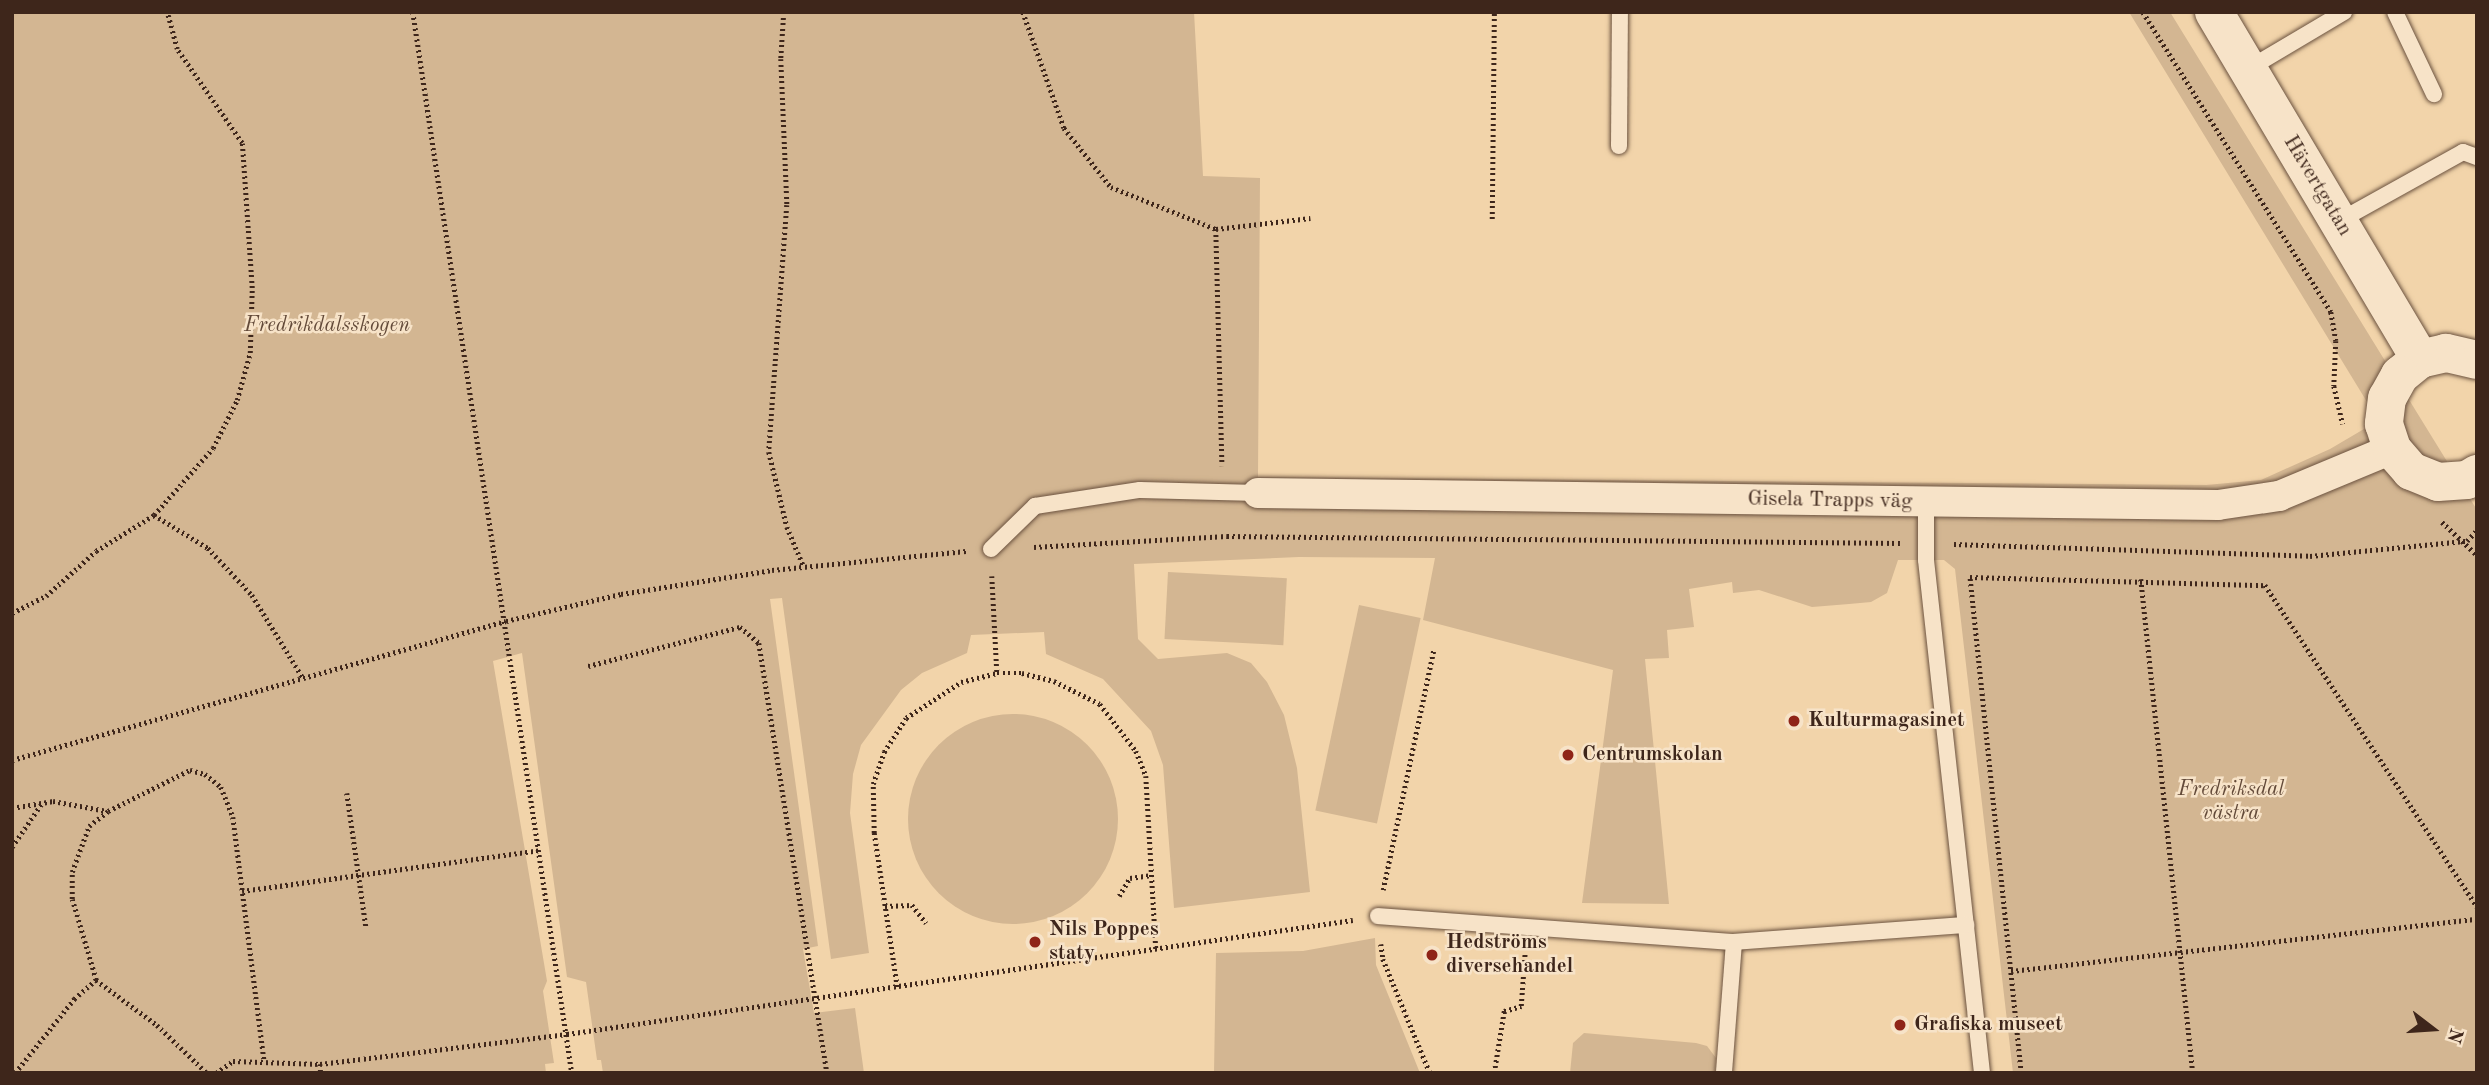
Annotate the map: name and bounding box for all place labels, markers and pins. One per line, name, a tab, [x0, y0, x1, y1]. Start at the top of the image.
place label: Kulturmagasinet	[1808, 708, 1965, 734]
marker: Kulturmagasinet	[1786, 713, 1802, 729]
place label: Centrumskolan	[1582, 742, 1723, 768]
marker: Centrumskolan	[1560, 747, 1576, 763]
place label: Nils Poppes staty	[1049, 917, 1159, 967]
place label: Hedströms diversehandel	[1446, 930, 1573, 980]
marker: Nils Poppes staty	[1027, 934, 1043, 950]
marker: Hedströms diversehandel	[1424, 947, 1440, 963]
place label: Grafiska museet	[1914, 1012, 2063, 1038]
marker: Grafiska museet	[1892, 1017, 1908, 1033]

